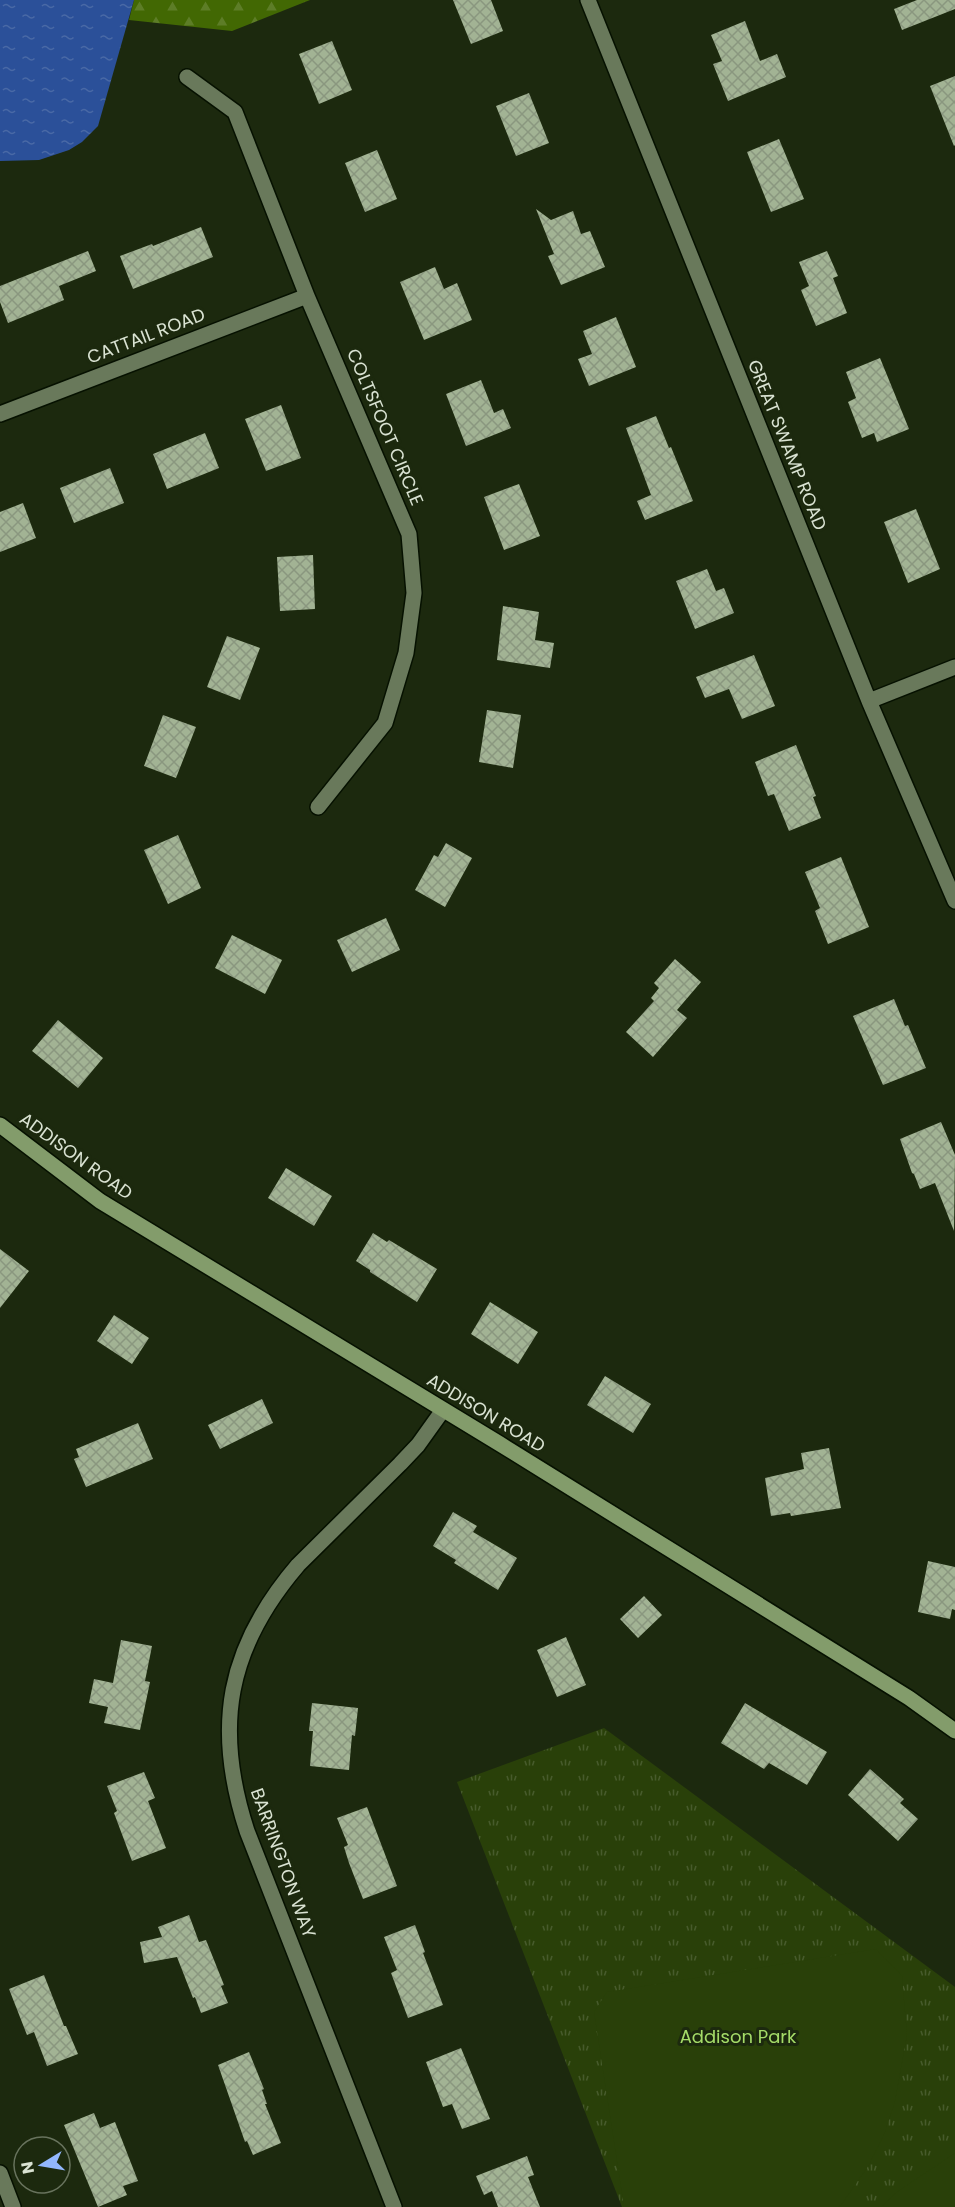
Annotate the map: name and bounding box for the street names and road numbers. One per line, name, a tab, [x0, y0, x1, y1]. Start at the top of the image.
street label: CATTAIL ROAD	[83, 302, 208, 370]
street label: COLTSFOOT CIRCLE	[341, 344, 430, 509]
street label: GREAT SWAMP ROAD	[742, 356, 833, 534]
street label: ADDISON ROAD	[15, 1106, 138, 1205]
street label: ADDISON ROAD	[422, 1367, 550, 1458]
street label: BARRINGTON WAY	[245, 1784, 322, 1942]

